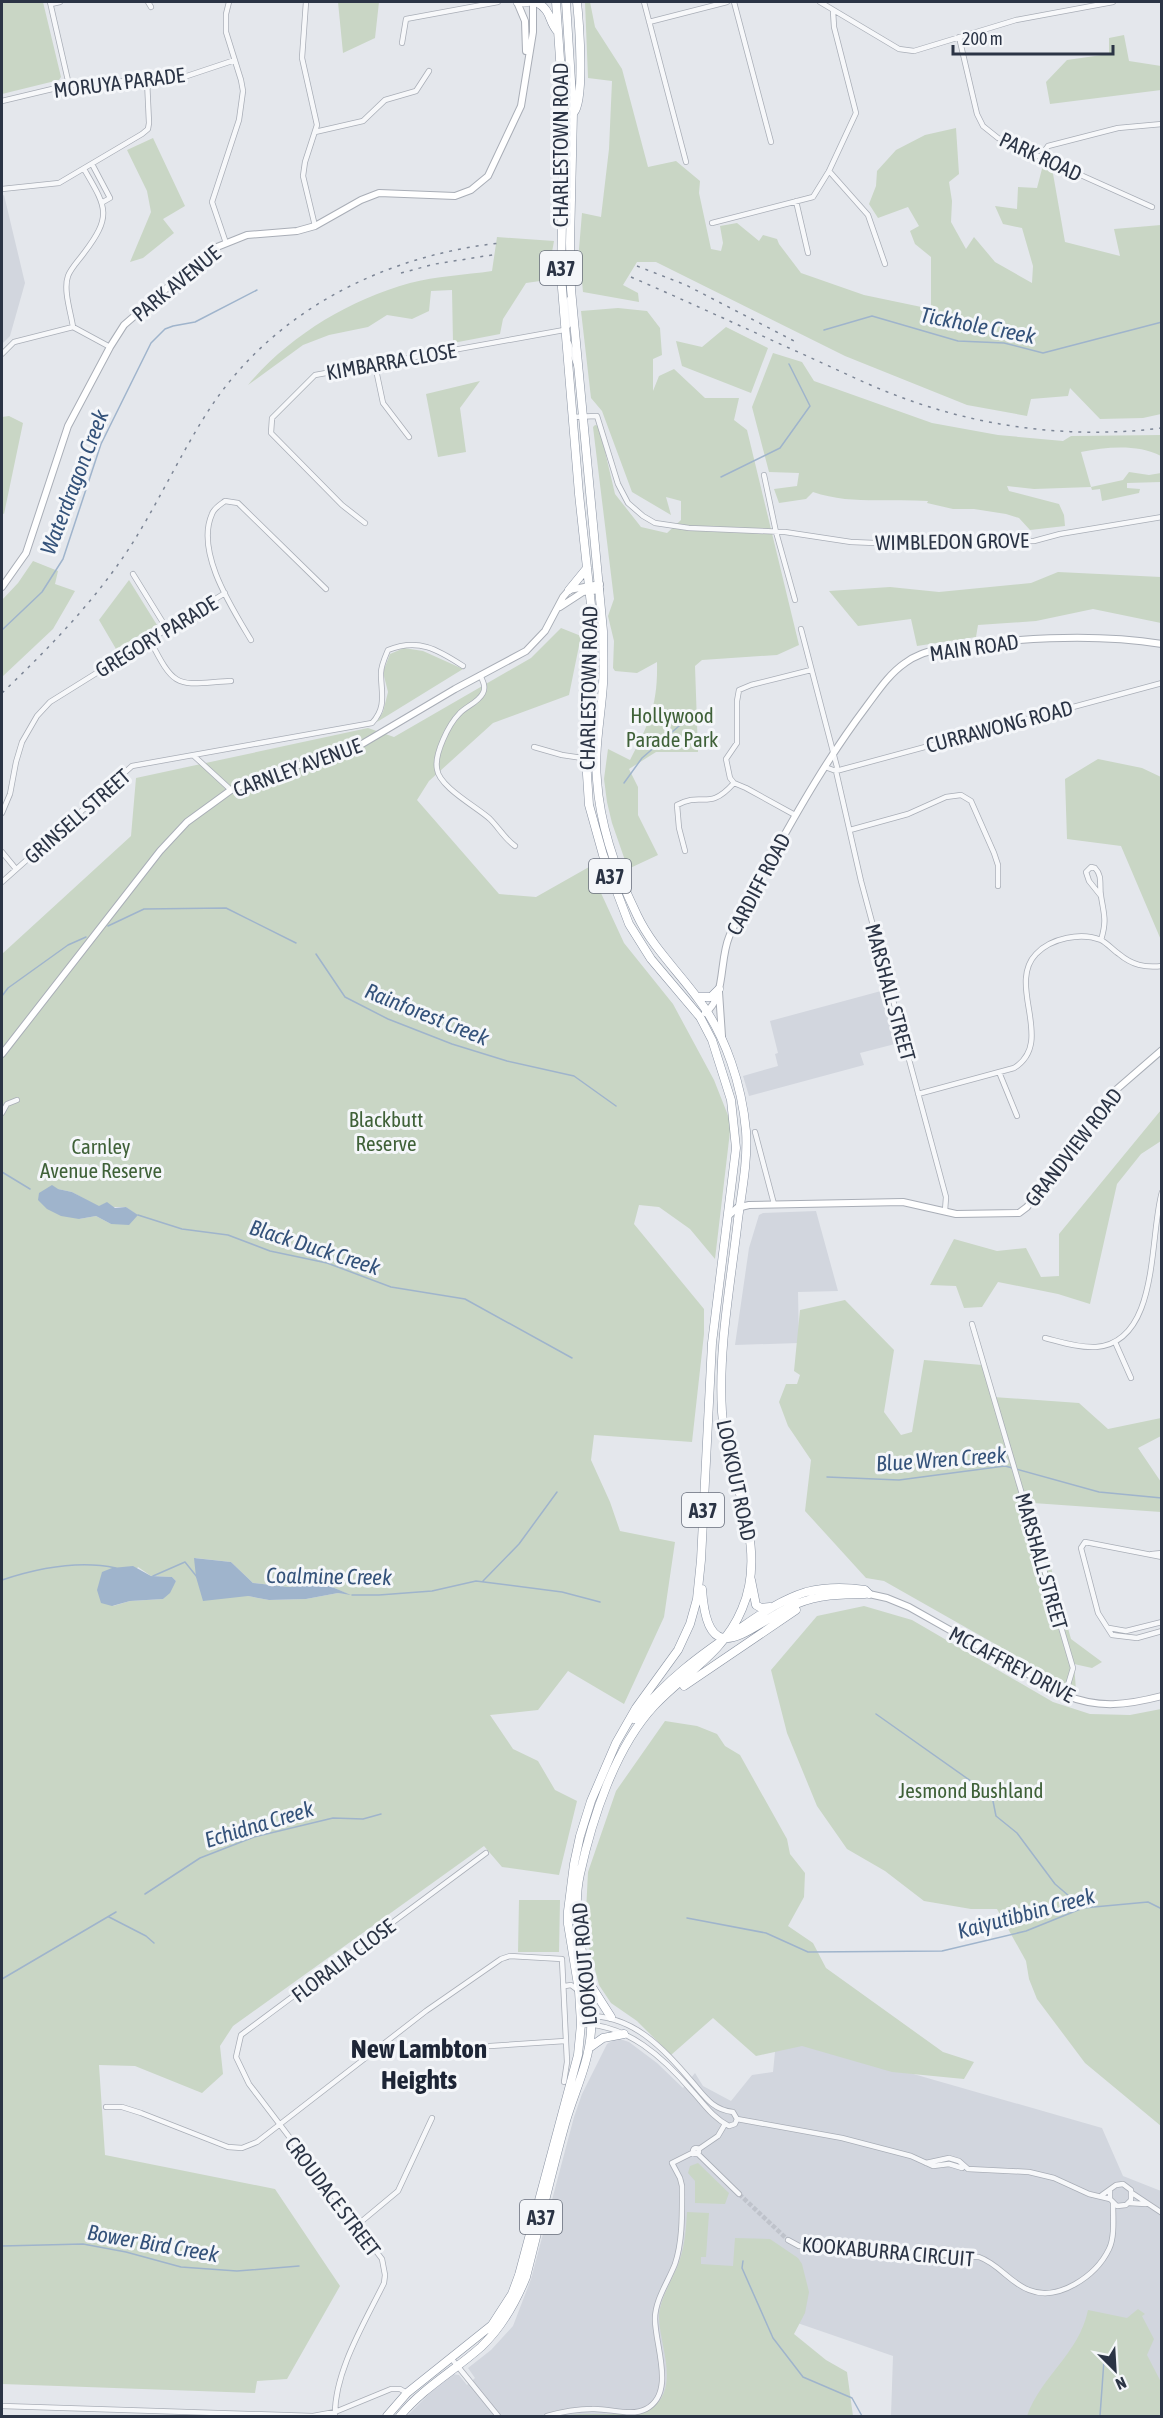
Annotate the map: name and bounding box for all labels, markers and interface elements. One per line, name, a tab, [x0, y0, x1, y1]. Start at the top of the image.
scale bar	[953, 18, 1114, 56]
text: 200 m	[962, 28, 1003, 49]
street label: MORUYA PARADE	[52, 62, 186, 102]
street label: CHARLESTOWN ROAD	[548, 63, 572, 227]
street label: PARK ROAD	[996, 127, 1086, 185]
street label: PARK AVENUE	[127, 240, 225, 326]
road number: A37	[540, 251, 582, 285]
water label: Tickhole Creek	[918, 301, 1038, 349]
street label: KIMBARRA CLOSE	[324, 338, 458, 384]
water label: Waterdragon Creek	[34, 406, 114, 558]
street label: WIMBLEDON GROVE	[875, 528, 1029, 554]
street label: GREGORY PARADE	[91, 590, 221, 682]
street label: CHARLESTOWN ROAD	[575, 606, 601, 770]
street label: MAIN ROAD	[928, 629, 1020, 665]
street label: CURRAWONG ROAD	[923, 695, 1075, 757]
park label: Hollywood Parade Park	[626, 703, 718, 751]
street label: CARNLEY AVENUE	[230, 733, 364, 801]
street label: GRINSELL STREET	[19, 764, 135, 868]
street label: CARDIFF ROAD	[721, 829, 795, 939]
road number: A37	[589, 859, 631, 893]
street label: MARSHALL STREET	[861, 921, 921, 1063]
water label: Rainforest Creek	[361, 977, 493, 1051]
street label: GRANDVIEW ROAD	[1019, 1083, 1127, 1211]
park label: Blackbutt Reserve	[349, 1107, 423, 1155]
park label: Carnley Avenue Reserve	[40, 1134, 162, 1182]
water label: Black Duck Creek	[246, 1214, 384, 1280]
street label: LOOKOUT ROAD	[712, 1417, 762, 1543]
water label: Blue Wren Creek	[875, 1441, 1007, 1477]
street label: MARSHALL STREET	[1011, 1490, 1073, 1632]
road number: A37	[682, 1493, 724, 1527]
water label: Coalmine Creek	[266, 1562, 392, 1590]
street label: MCCAFFREY DRIVE	[945, 1621, 1079, 1707]
park label: Jesmond Bushland	[899, 1778, 1043, 1802]
water label: Echidna Creek	[201, 1795, 317, 1853]
water label: Kaiyutibbin Creek	[954, 1882, 1098, 1944]
street label: LOOKOUT ROAD	[567, 1902, 601, 2026]
street label: FLORALIA CLOSE	[287, 1913, 399, 2007]
district label: New Lambton Heights	[351, 2033, 487, 2095]
street label: CROUDACE STREET	[280, 2132, 386, 2260]
road number: A37	[520, 2200, 562, 2234]
water label: Bower Bird Creek	[85, 2219, 221, 2267]
street label: KOOKABURRA CIRCUIT	[801, 2232, 975, 2270]
north arrow	[1085, 2340, 1145, 2400]
text: N	[1113, 2374, 1129, 2394]

